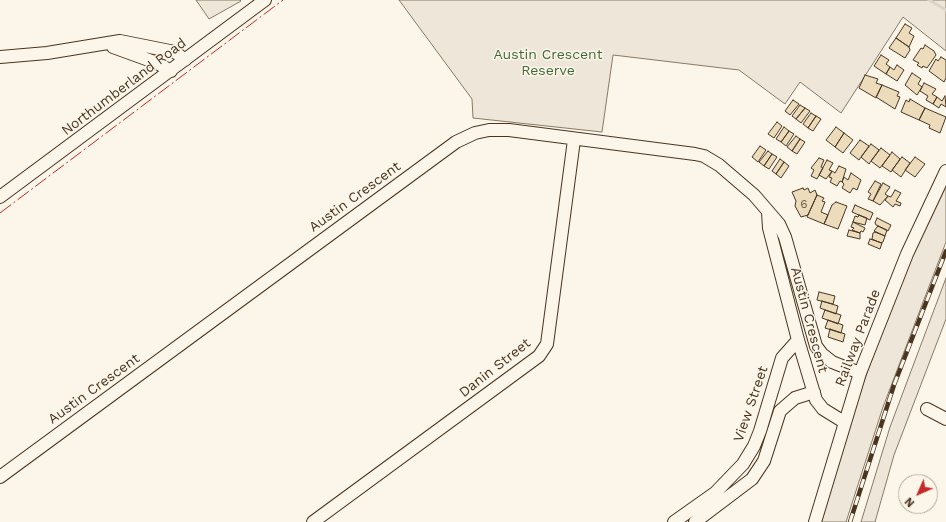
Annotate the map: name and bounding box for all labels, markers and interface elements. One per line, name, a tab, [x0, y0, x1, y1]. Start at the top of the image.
street label: Northumberland Road	[58, 35, 190, 139]
park label: Austin Crescent Reserve	[493, 47, 603, 80]
street label: Austin Crescent	[306, 158, 404, 236]
house number: 6	[800, 197, 808, 211]
street label: Austin Crescent	[787, 265, 831, 375]
street label: Railway Parade	[832, 287, 884, 389]
street label: Danin Street	[456, 335, 534, 401]
street label: Austin Crescent	[45, 350, 143, 428]
street label: View Street	[730, 364, 772, 444]
north arrow	[898, 474, 938, 514]
text: N	[902, 495, 917, 510]

